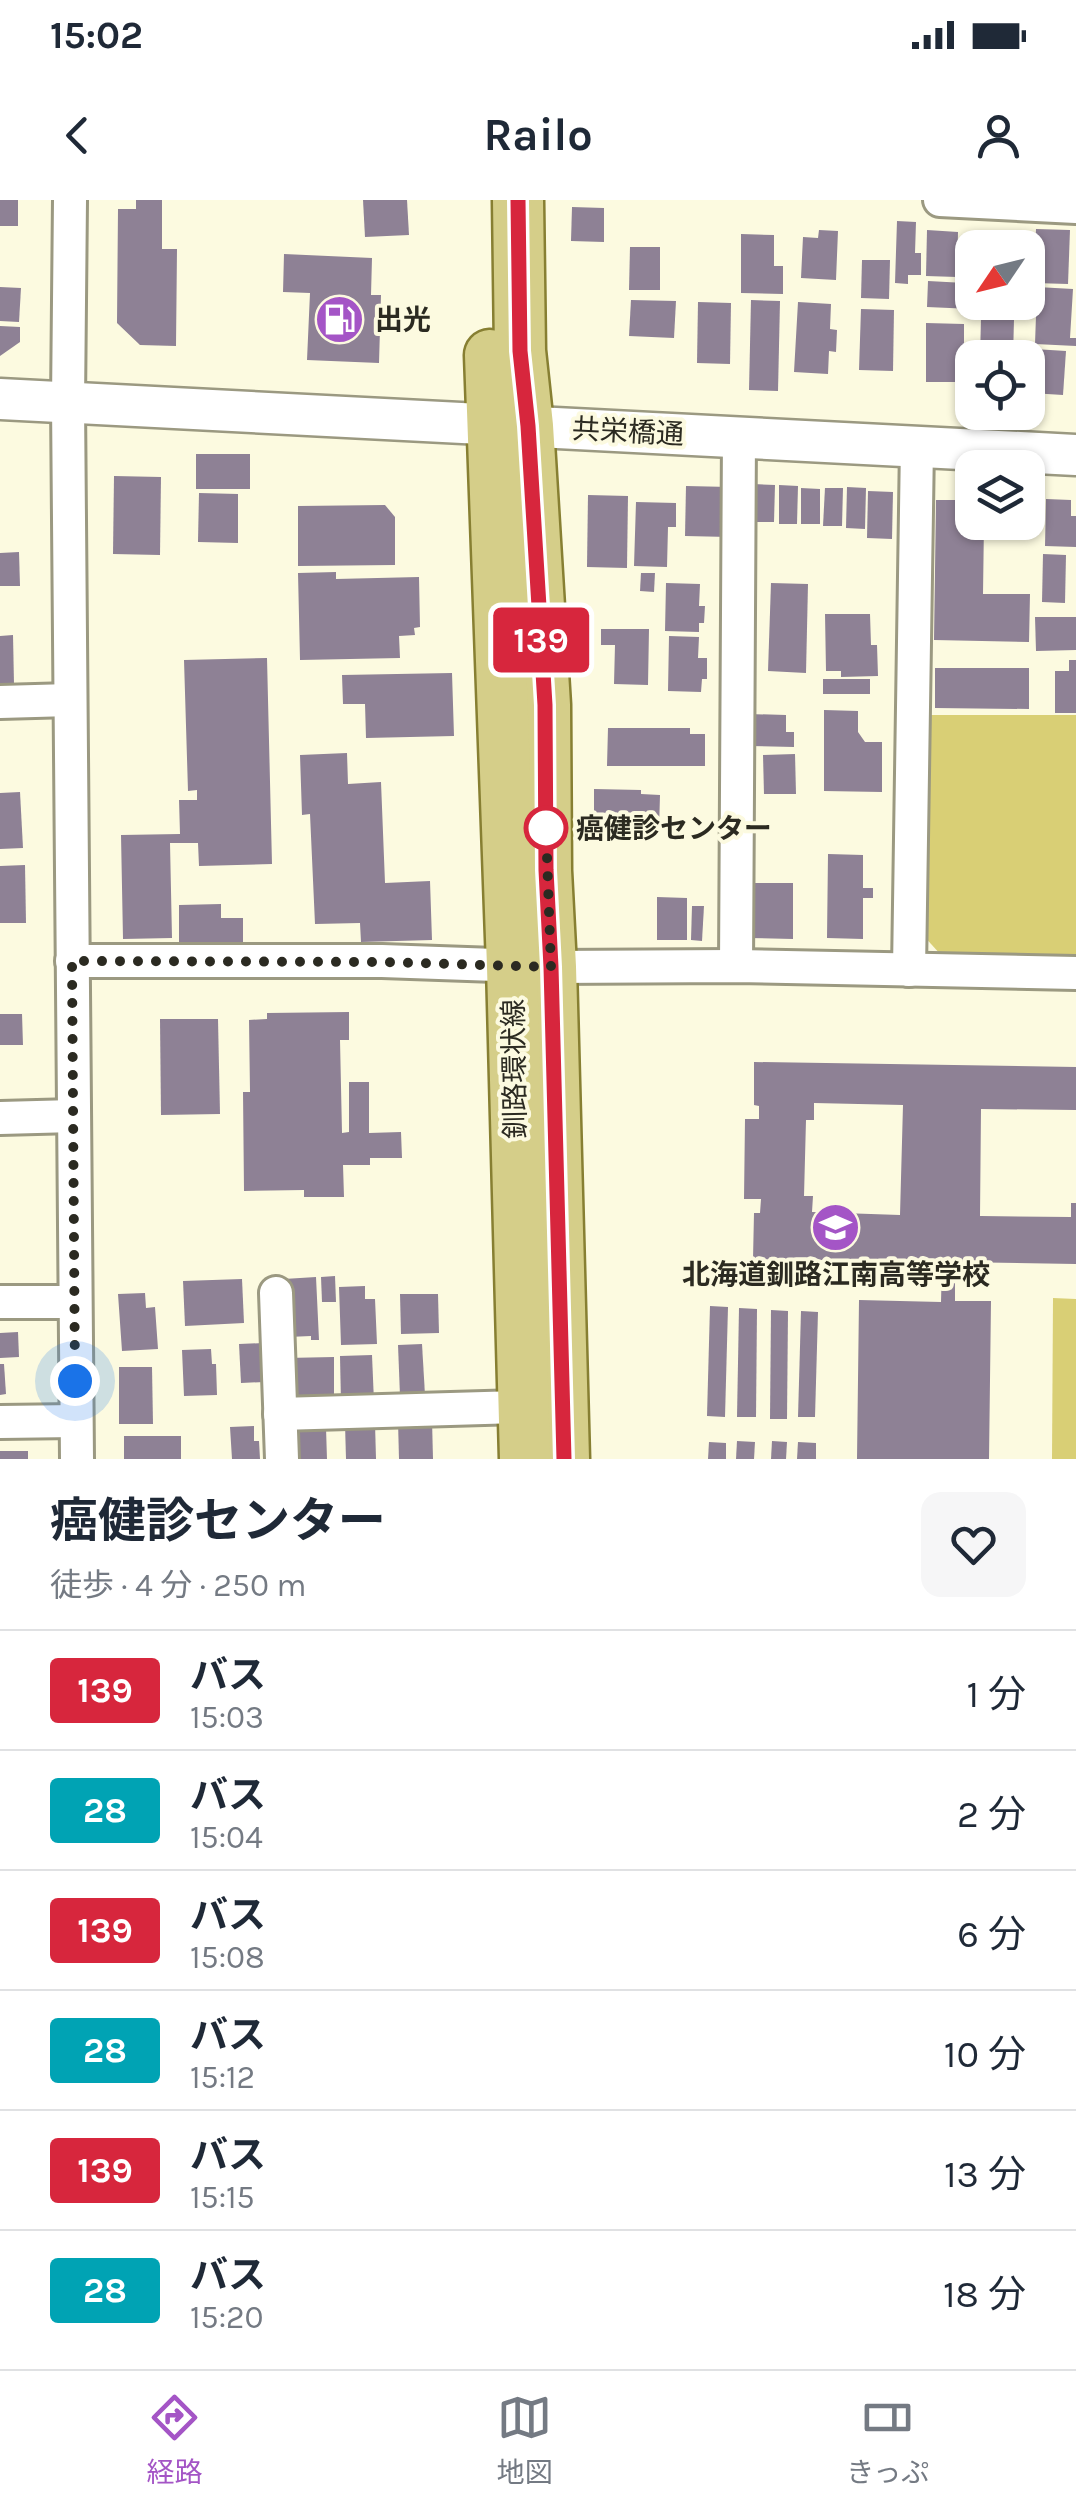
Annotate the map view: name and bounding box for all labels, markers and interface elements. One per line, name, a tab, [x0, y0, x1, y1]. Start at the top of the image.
text: 15:02	[50, 13, 143, 58]
icon: back	[50, 108, 105, 163]
icon: person	[971, 108, 1026, 163]
text: Railo	[483, 109, 593, 161]
north arrow	[955, 230, 1045, 320]
map controls	[955, 230, 1045, 540]
fuel station icon: 出光	[314, 293, 366, 345]
place label: 出光	[375, 303, 431, 336]
button: locate	[955, 340, 1045, 430]
street label: 共栄橋通	[571, 412, 685, 451]
button: layers	[955, 450, 1045, 540]
line badge: 139	[484, 608, 598, 672]
text: 139	[513, 620, 569, 661]
marker: 癌健診センター	[525, 807, 567, 849]
place label: 癌健診センター	[576, 812, 772, 845]
street label: 釧路環状線	[497, 999, 532, 1139]
school or university icon: 北海道釧路江南高等学校	[810, 1201, 862, 1253]
place label: 北海道釧路江南高等学校	[682, 1258, 990, 1291]
your location	[50, 1356, 100, 1406]
button: heart	[921, 1492, 1026, 1597]
text: 癌健診センター	[50, 1493, 386, 1549]
text: 徒歩 · 4 分 · 250 m	[50, 1567, 306, 1604]
text: バス	[190, 1653, 266, 1698]
text: 139	[77, 1670, 133, 1711]
text: 1 分	[966, 1672, 1026, 1717]
text: 15:03	[190, 1699, 264, 1736]
text: バス	[190, 1773, 266, 1818]
text: 28	[83, 1790, 127, 1831]
text: 2 分	[957, 1792, 1026, 1837]
text: 15:04	[190, 1819, 263, 1856]
text: バス	[190, 1893, 266, 1938]
text: 139	[77, 1910, 133, 1951]
text: 6 分	[957, 1912, 1026, 1957]
text: 15:08	[190, 1939, 265, 1976]
text: バス	[190, 2013, 266, 2058]
text: 28	[83, 2030, 127, 2071]
text: 10 分	[944, 2032, 1026, 2077]
text: 15:12	[190, 2059, 255, 2096]
text: バス	[190, 2133, 266, 2178]
text: 139	[77, 2150, 133, 2191]
text: 13 分	[944, 2152, 1026, 2197]
text: 15:15	[190, 2179, 255, 2216]
text: バス	[190, 2253, 266, 2298]
text: 28	[83, 2270, 127, 2311]
text: 18 分	[943, 2272, 1026, 2317]
text: 15:20	[190, 2299, 264, 2336]
tab: 経路	[147, 2390, 203, 2490]
tab: 地図	[497, 2390, 553, 2490]
tab: きっぷ	[846, 2390, 929, 2490]

